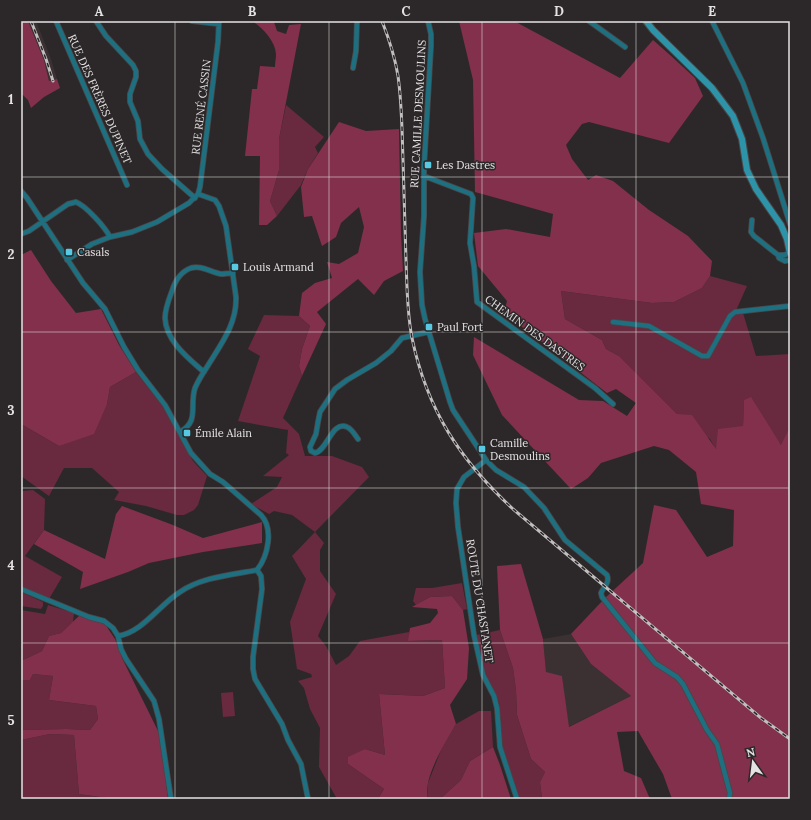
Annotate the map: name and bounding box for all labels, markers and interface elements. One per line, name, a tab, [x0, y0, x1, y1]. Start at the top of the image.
text: A	[95, 3, 104, 20]
text: B	[248, 3, 257, 20]
text: C	[402, 3, 411, 20]
text: D	[554, 3, 564, 20]
text: E	[708, 3, 716, 20]
street label: RUE DES FRÈRES DUPINET	[65, 32, 135, 166]
street label: RUE CAMILLE DESMOULINS	[407, 40, 429, 188]
street label: RUE RENÉ CASSIN	[188, 59, 214, 155]
text: 1	[8, 91, 14, 108]
place label: Les Dastres	[436, 158, 495, 172]
marker: Les Dastres	[423, 160, 433, 170]
place label: Casals	[77, 245, 109, 259]
text: 2	[8, 246, 15, 263]
marker: Casals	[64, 247, 74, 257]
place label: Louis Armand	[243, 260, 314, 274]
marker: Louis Armand	[230, 262, 240, 272]
street label: CHEMIN DES DASTRES	[482, 292, 588, 374]
place label: Paul Fort	[437, 320, 484, 334]
marker: Paul Fort	[424, 322, 434, 332]
text: 3	[7, 402, 15, 419]
place label: Émile Alain	[195, 426, 252, 440]
marker: Émile Alain	[182, 428, 192, 438]
place label: Camille Desmoulins	[490, 436, 550, 463]
marker: Camille Desmoulins	[477, 444, 487, 454]
street label: ROUTE DU CHASTANET	[463, 538, 497, 664]
text: 4	[7, 557, 15, 574]
text: 5	[7, 712, 15, 729]
north arrow	[733, 742, 773, 782]
text: N	[745, 744, 757, 760]

